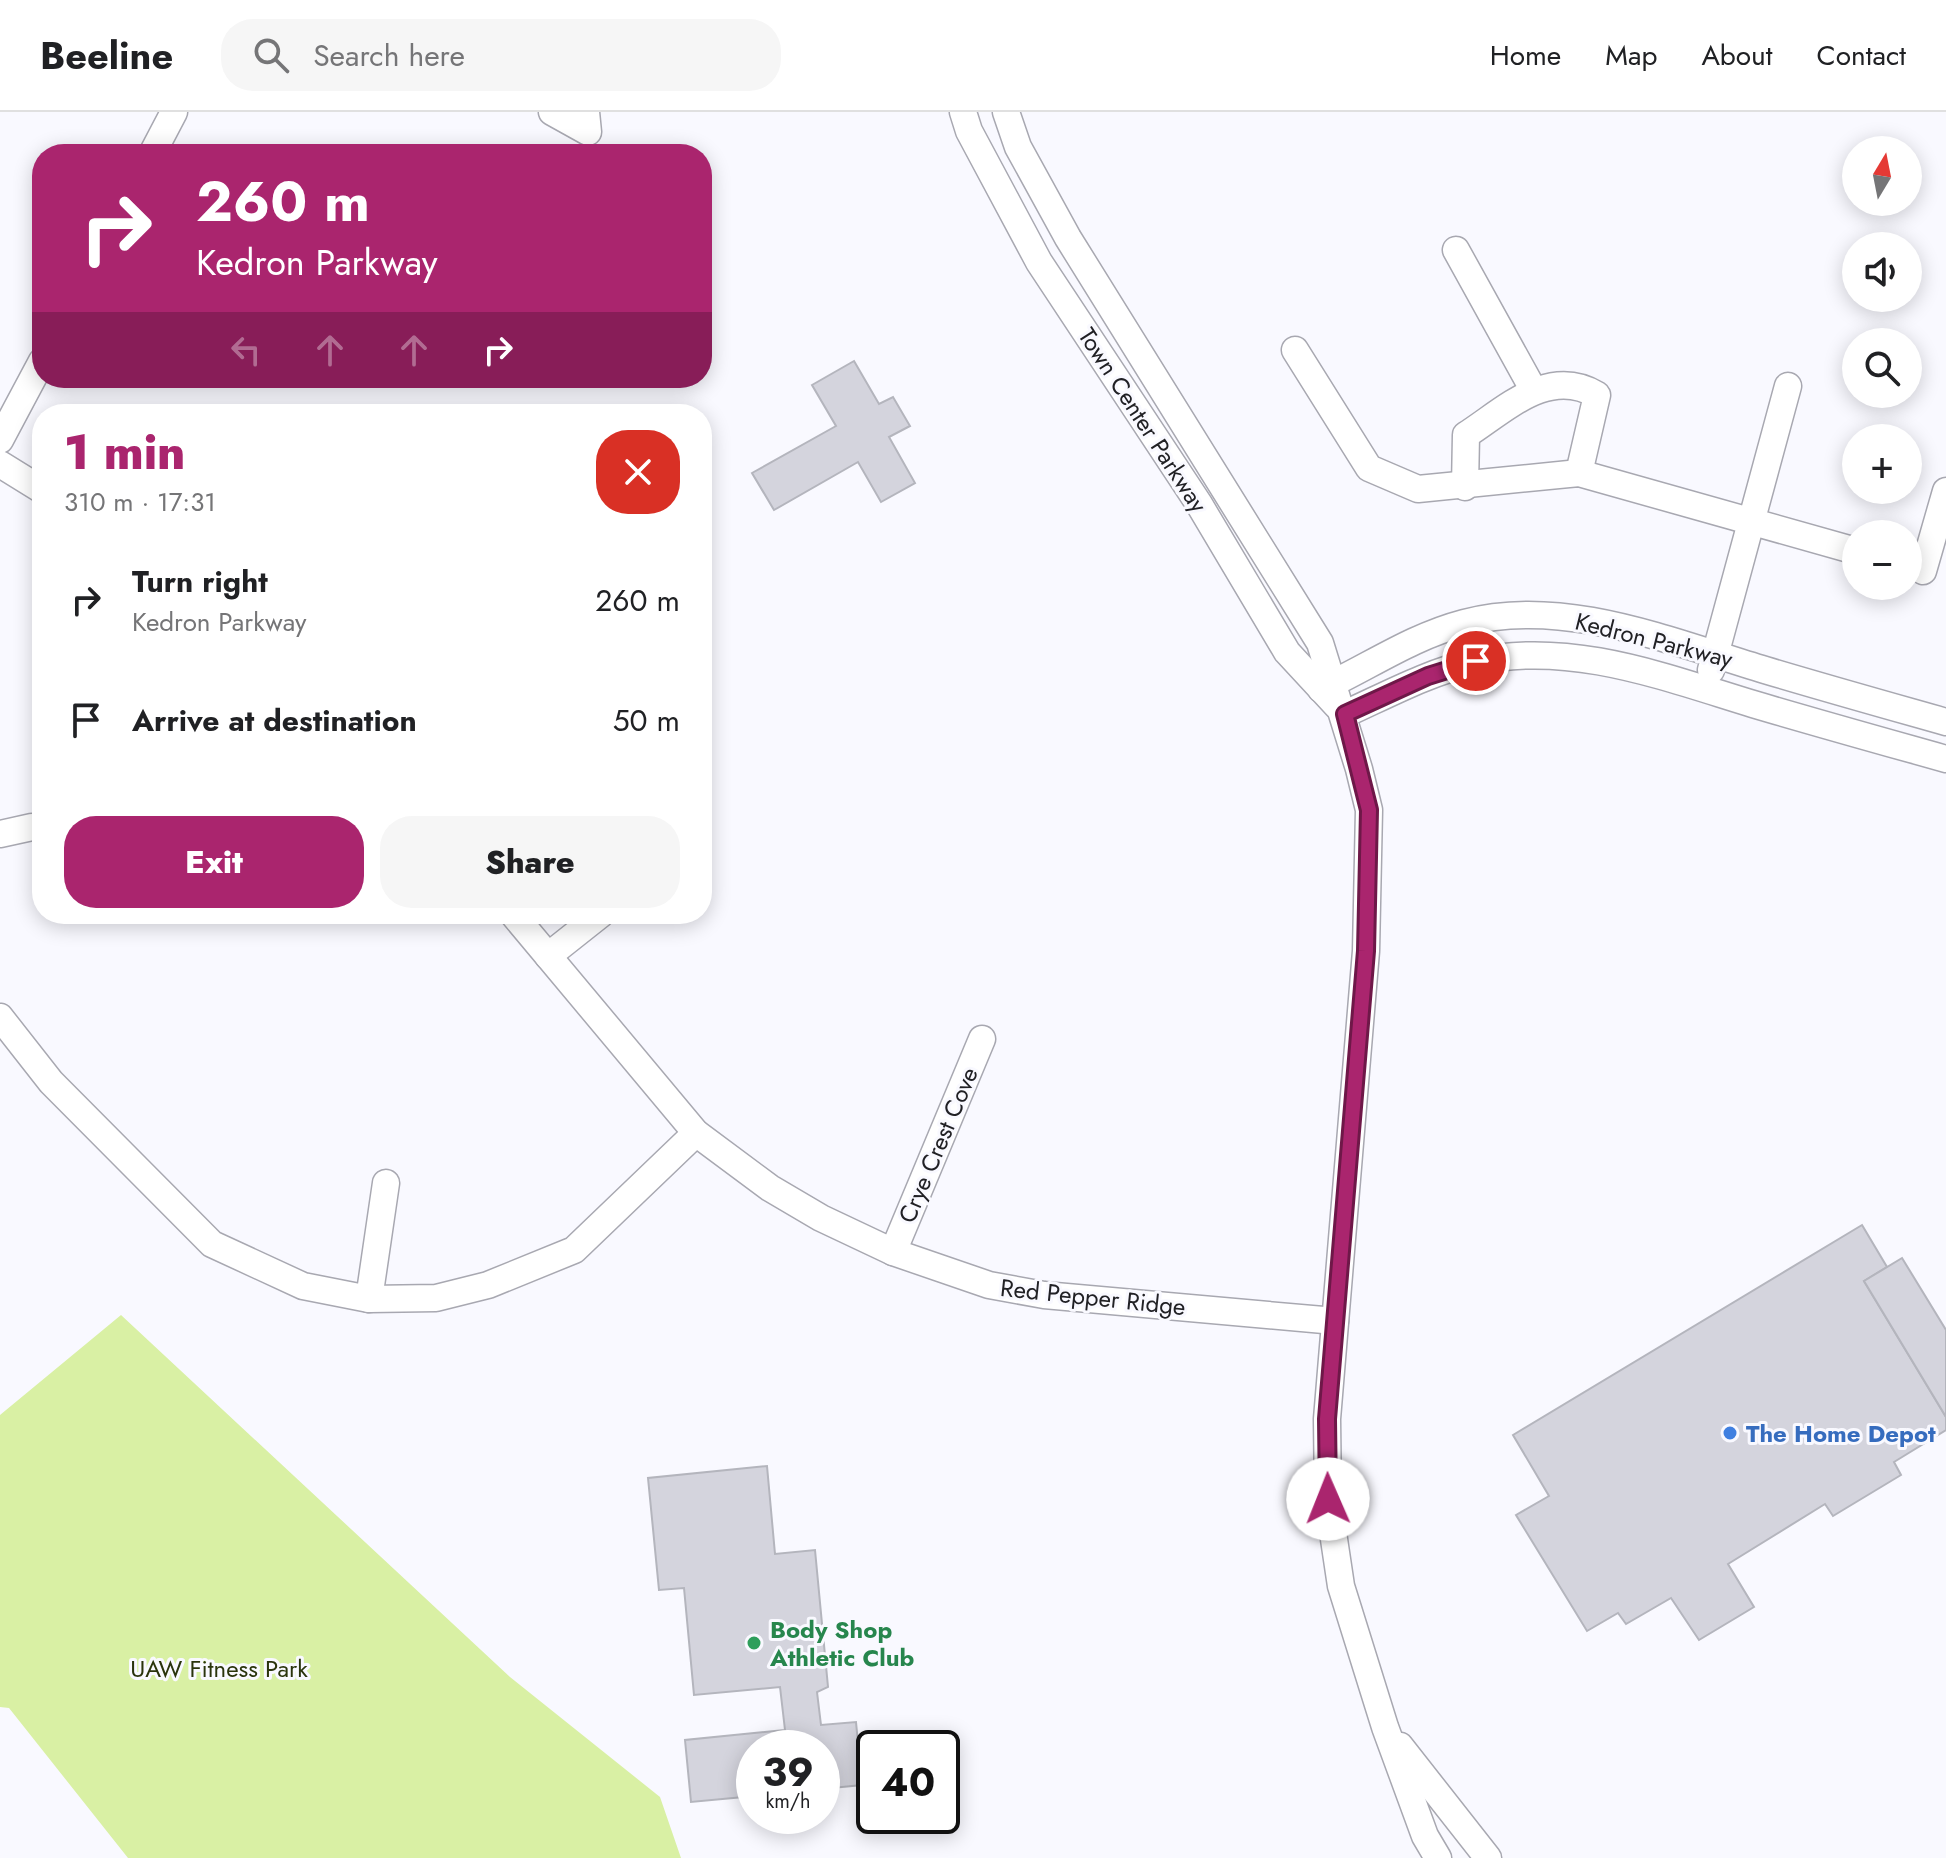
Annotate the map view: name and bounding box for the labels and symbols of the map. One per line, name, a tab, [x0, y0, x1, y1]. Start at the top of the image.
north arrow	[1842, 136, 1922, 216]
street label: Town Center Parkway	[1070, 321, 1216, 520]
street label: Kedron Parkway	[1572, 604, 1737, 677]
pin	[1442, 627, 1510, 695]
street label: Crye Crest Cove	[889, 1062, 987, 1228]
street label: Red Pepper Ridge	[999, 1270, 1187, 1324]
place label: The Home Depot	[1746, 1416, 1936, 1451]
marker: The Home Depot	[1721, 1424, 1739, 1442]
position arrow	[1286, 1457, 1370, 1541]
place label: Body Shop Athletic Club	[769, 1612, 915, 1675]
marker: Body Shop Athletic Club	[745, 1634, 763, 1652]
park label: UAW Fitness Park	[130, 1651, 308, 1686]
speed limit sign: 40	[856, 1730, 960, 1834]

